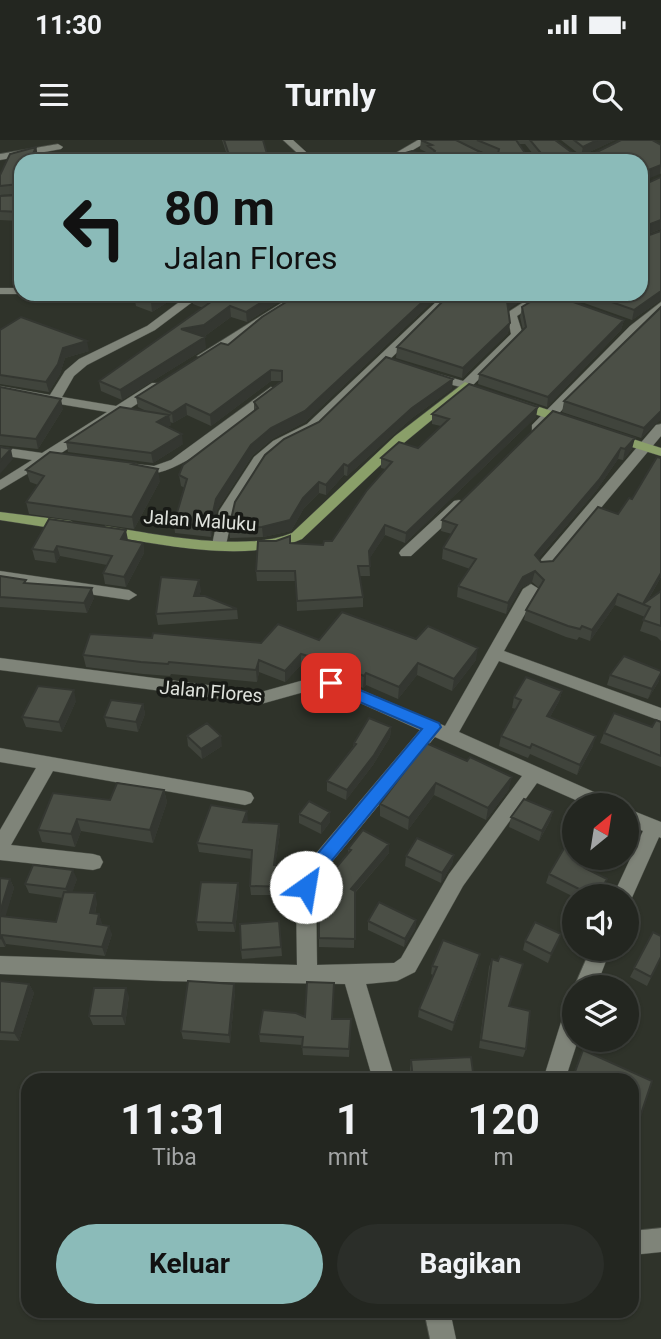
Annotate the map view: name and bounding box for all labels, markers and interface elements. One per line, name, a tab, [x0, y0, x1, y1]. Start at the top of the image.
text: 11:30	[35, 10, 102, 40]
icon: menu	[35, 76, 73, 114]
text: Turnly	[285, 76, 376, 114]
icon: search	[588, 76, 626, 114]
text: 80 m	[164, 180, 275, 237]
icon: left	[49, 182, 140, 273]
text: Jalan Flores	[164, 239, 338, 277]
street label: Jalan Maluku	[143, 505, 257, 536]
pin	[301, 653, 361, 713]
icon: arrive	[312, 664, 350, 702]
street label: Jalan Flores	[159, 676, 263, 707]
north arrow	[562, 793, 639, 870]
map controls	[562, 793, 639, 1052]
position arrow	[269, 850, 343, 924]
button: sound	[562, 884, 639, 961]
button: layers	[562, 975, 639, 1052]
text: 11:31	[120, 1095, 229, 1144]
text: 1	[336, 1095, 360, 1144]
text: 120	[467, 1095, 540, 1144]
text: Tiba	[152, 1144, 197, 1171]
text: mnt	[328, 1144, 368, 1171]
text: m	[494, 1144, 514, 1171]
button: Keluar	[56, 1224, 323, 1304]
button: Bagikan	[337, 1224, 604, 1304]

